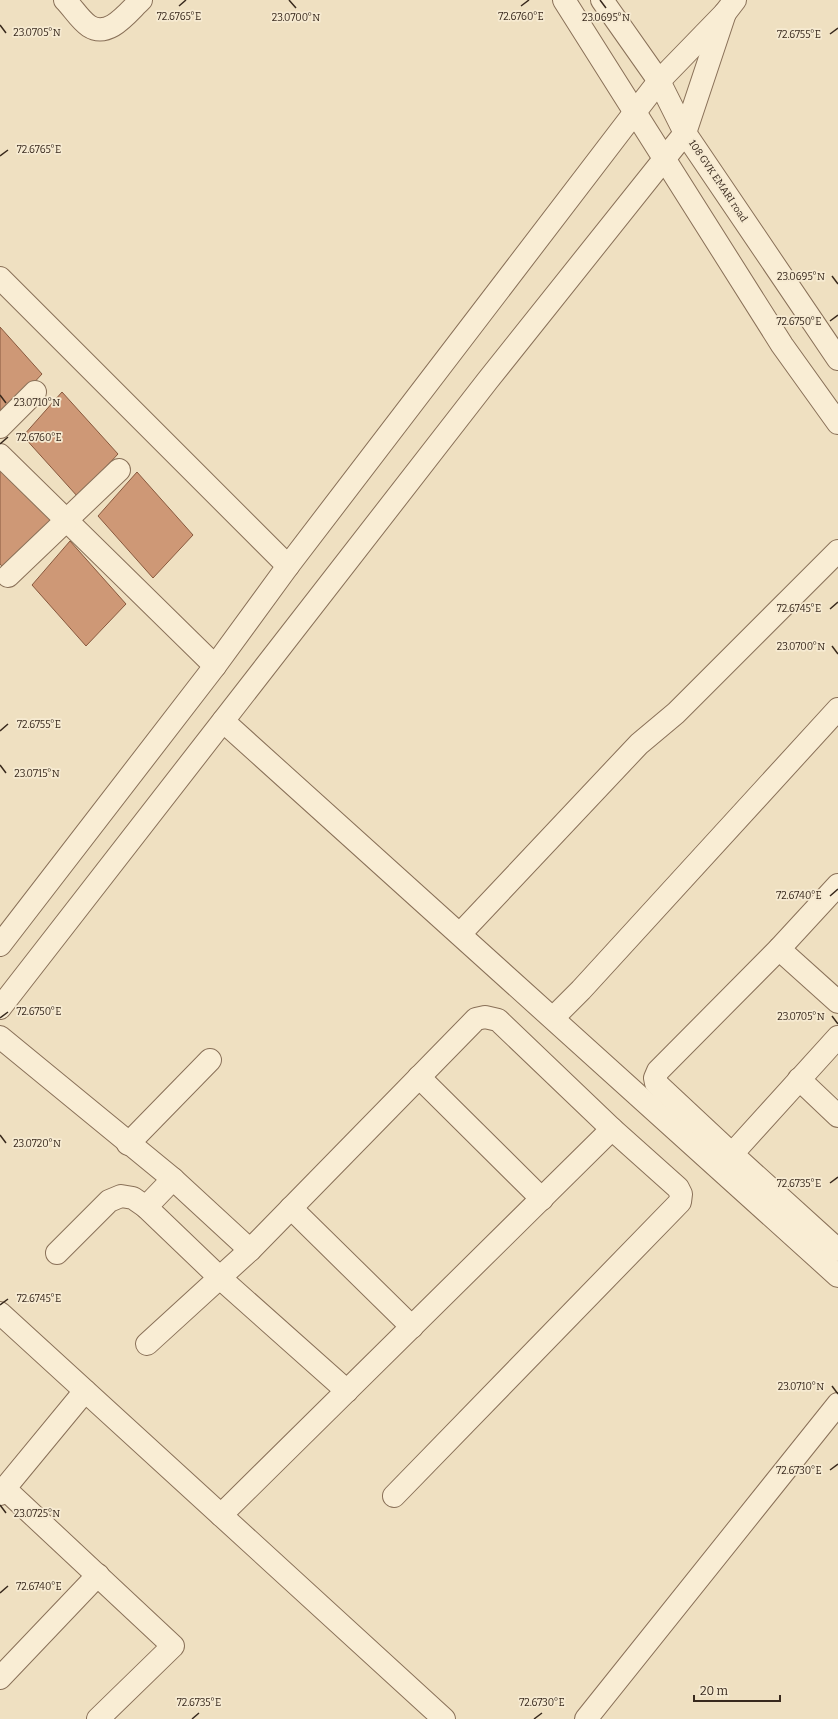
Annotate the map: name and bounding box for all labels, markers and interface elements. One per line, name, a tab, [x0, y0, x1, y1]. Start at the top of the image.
text: 72.6765°E	[157, 11, 201, 23]
text: 72.6760°E	[498, 11, 544, 23]
text: 23.0700°N	[272, 12, 320, 24]
text: 23.0695°N	[582, 12, 630, 24]
text: 23.0705°N	[13, 27, 61, 39]
text: 72.6755°E	[777, 29, 821, 41]
street label: 108 GVK EMARI road	[686, 138, 750, 224]
text: 72.6765°E	[17, 144, 61, 156]
text: 23.0695°N	[777, 271, 825, 283]
text: 72.6750°E	[776, 316, 822, 328]
text: 23.0710°N	[14, 397, 60, 409]
text: 72.6760°E	[16, 432, 62, 444]
text: 72.6745°E	[777, 603, 821, 615]
text: 23.0700°N	[777, 641, 825, 653]
text: 72.6755°E	[17, 719, 61, 731]
text: 23.0715°N	[14, 768, 60, 780]
text: 72.6740°E	[776, 890, 822, 902]
text: 72.6750°E	[16, 1006, 62, 1018]
text: 23.0705°N	[777, 1011, 825, 1023]
text: 23.0720°N	[13, 1138, 61, 1150]
text: 72.6735°E	[777, 1178, 821, 1190]
text: 72.6745°E	[17, 1293, 61, 1305]
text: 23.0710°N	[778, 1381, 824, 1393]
text: 72.6730°E	[776, 1465, 822, 1477]
text: 23.0725°N	[14, 1508, 60, 1520]
text: 72.6740°E	[16, 1581, 62, 1593]
scale bar	[694, 1677, 780, 1703]
text: 20 m	[700, 1684, 729, 1698]
text: 72.6735°E	[177, 1697, 221, 1709]
text: 72.6730°E	[519, 1697, 565, 1709]

